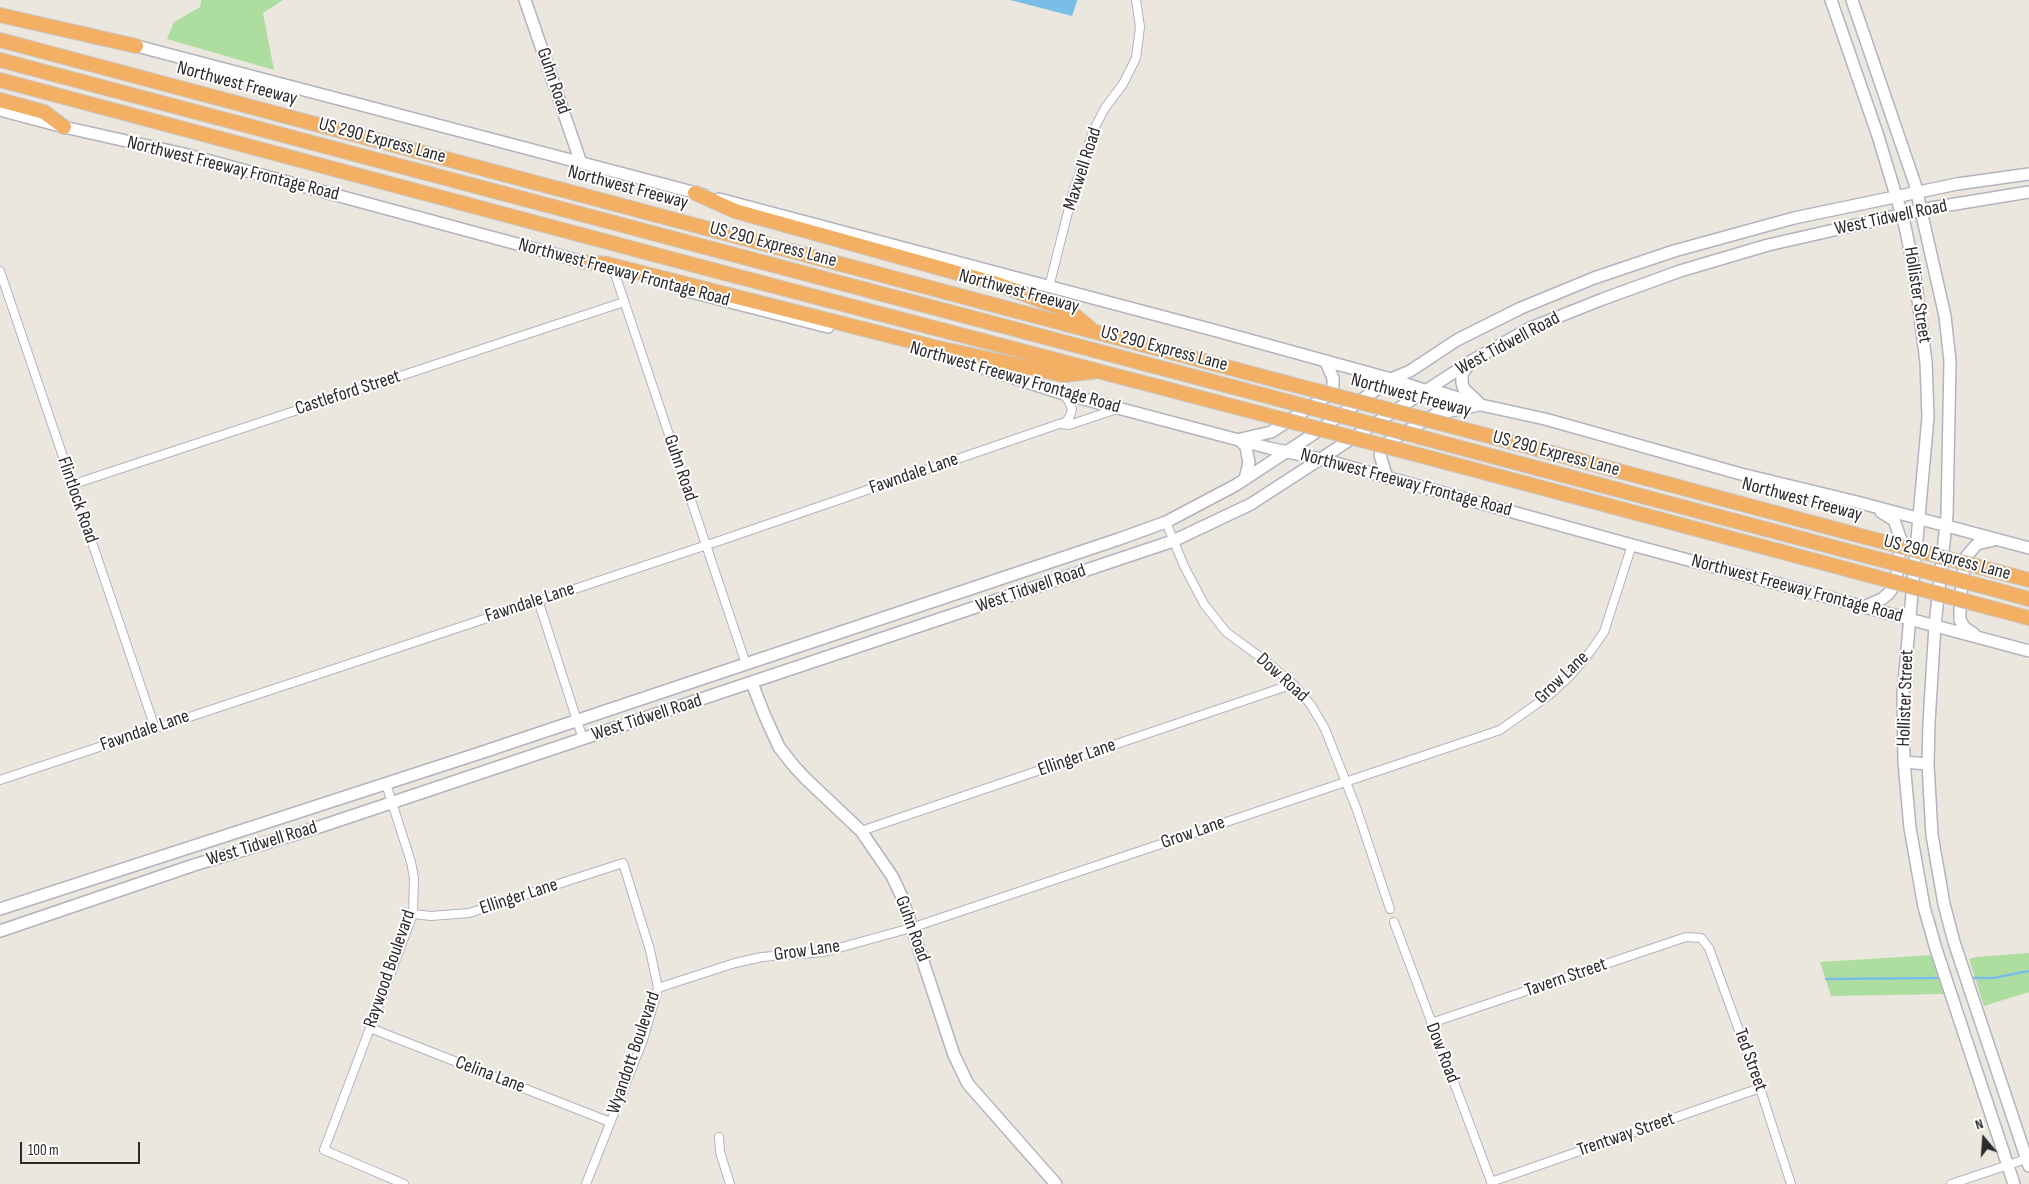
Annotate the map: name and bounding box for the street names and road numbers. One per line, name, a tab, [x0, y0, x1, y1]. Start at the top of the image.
street label: Guhn Road	[531, 45, 575, 117]
street label: Northwest Freeway	[174, 57, 300, 111]
street label: US 290 Express Lane	[316, 113, 448, 169]
street label: Maxwell Road	[1059, 125, 1107, 213]
street label: Northwest Freeway Frontage Road	[125, 132, 341, 206]
street label: Northwest Freeway	[565, 161, 691, 215]
street label: West Tidwell Road	[1833, 195, 1949, 241]
street label: US 290 Express Lane	[707, 217, 839, 273]
street label: Northwest Freeway Frontage Road	[516, 234, 732, 312]
street label: Hollister Street	[1898, 245, 1936, 345]
street label: Northwest Freeway	[956, 265, 1082, 319]
street label: West Tidwell Road	[1452, 307, 1564, 381]
street label: US 290 Express Lane	[1098, 321, 1230, 377]
street label: Northwest Freeway Frontage Road	[907, 337, 1123, 419]
street label: Castleford Street	[293, 365, 403, 421]
street label: Northwest Freeway	[1348, 369, 1474, 423]
street label: US 290 Express Lane	[1490, 426, 1622, 482]
street label: Guhn Road	[658, 432, 702, 504]
street label: Northwest Freeway Frontage Road	[1298, 444, 1514, 522]
street label: Fawndale Lane	[867, 448, 961, 500]
street label: Flintlock Road	[52, 454, 102, 546]
street label: Northwest Freeway	[1739, 473, 1865, 527]
street label: US 290 Express Lane	[1881, 530, 2013, 586]
street label: Northwest Freeway Frontage Road	[1689, 550, 1905, 628]
street label: West Tidwell Road	[973, 560, 1089, 618]
street label: Fawndale Lane	[483, 578, 577, 628]
street label: Grow Lane	[1530, 647, 1594, 709]
street label: Dow Road	[1251, 649, 1313, 707]
street label: Hollister Street	[1893, 649, 1919, 747]
street label: West Tidwell Road	[589, 689, 705, 747]
street label: Fawndale Lane	[98, 705, 192, 757]
street label: Ellinger Lane	[1035, 734, 1119, 782]
street label: Grow Lane	[1158, 811, 1228, 855]
street label: West Tidwell Road	[204, 816, 320, 872]
street label: Ellinger Lane	[477, 874, 561, 920]
street label: Guhn Road	[890, 893, 934, 965]
street label: Raywood Boulevard	[359, 907, 421, 1031]
street label: Grow Lane	[773, 935, 841, 967]
street label: Tavern Street	[1522, 953, 1610, 1003]
street label: Wyandott Boulevard	[602, 989, 666, 1117]
street label: Dow Road	[1420, 1020, 1464, 1086]
street label: Ted Street	[1728, 1025, 1772, 1095]
street label: Celina Lane	[452, 1051, 528, 1099]
street label: Trentway Street	[1574, 1108, 1678, 1162]

